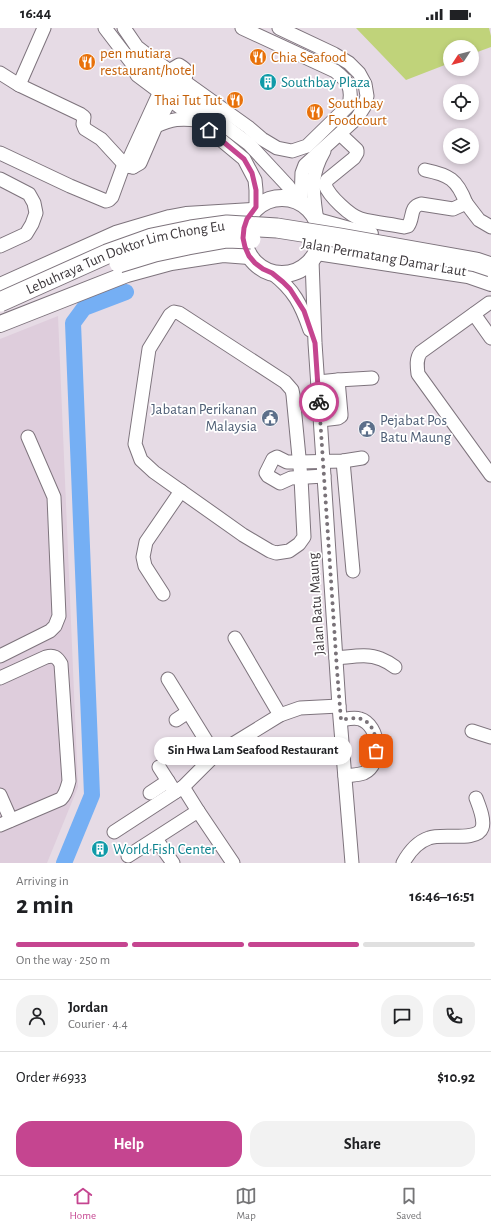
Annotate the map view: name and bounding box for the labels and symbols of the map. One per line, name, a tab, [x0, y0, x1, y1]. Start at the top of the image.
north arrow	[443, 40, 479, 76]
place label: pen mutiara restaurant/hotel	[100, 46, 195, 78]
restaurant icon: Chia Seafood	[248, 47, 268, 67]
place label: Chia Seafood	[271, 50, 347, 65]
restaurant icon: pen mutiara restaurant/hotel	[77, 52, 97, 72]
building icon: Southbay Plaza	[258, 72, 278, 92]
place label: Southbay Plaza	[281, 75, 370, 90]
restaurant icon: Thai Tut Tut	[225, 90, 245, 110]
place label: Thai Tut Tut	[154, 93, 222, 108]
place label: Southbay Foodcourt	[328, 96, 387, 128]
restaurant icon: Southbay Foodcourt	[305, 102, 325, 122]
pin	[192, 113, 226, 147]
street label: Lebuhraya Tun Doktor Lim Chong Eu	[24, 218, 226, 297]
street label: Jalan Permatang Damar Laut	[300, 236, 468, 279]
courier	[299, 382, 339, 422]
place label: Jabatan Perikanan Malaysia	[151, 402, 257, 434]
public building icon: Jabatan Perikanan Malaysia	[260, 408, 280, 428]
place label: Pejabat Pos Batu Maung	[380, 413, 452, 445]
public building icon: Pejabat Pos Batu Maung	[357, 419, 377, 439]
street label: Jalan Batu Maung	[305, 551, 328, 656]
pin	[359, 734, 393, 768]
callout: Sin Hwa Lam Seafood Restaurant	[154, 737, 352, 765]
building icon: World Fish Center	[90, 839, 110, 859]
place label: World Fish Center	[113, 842, 216, 857]

